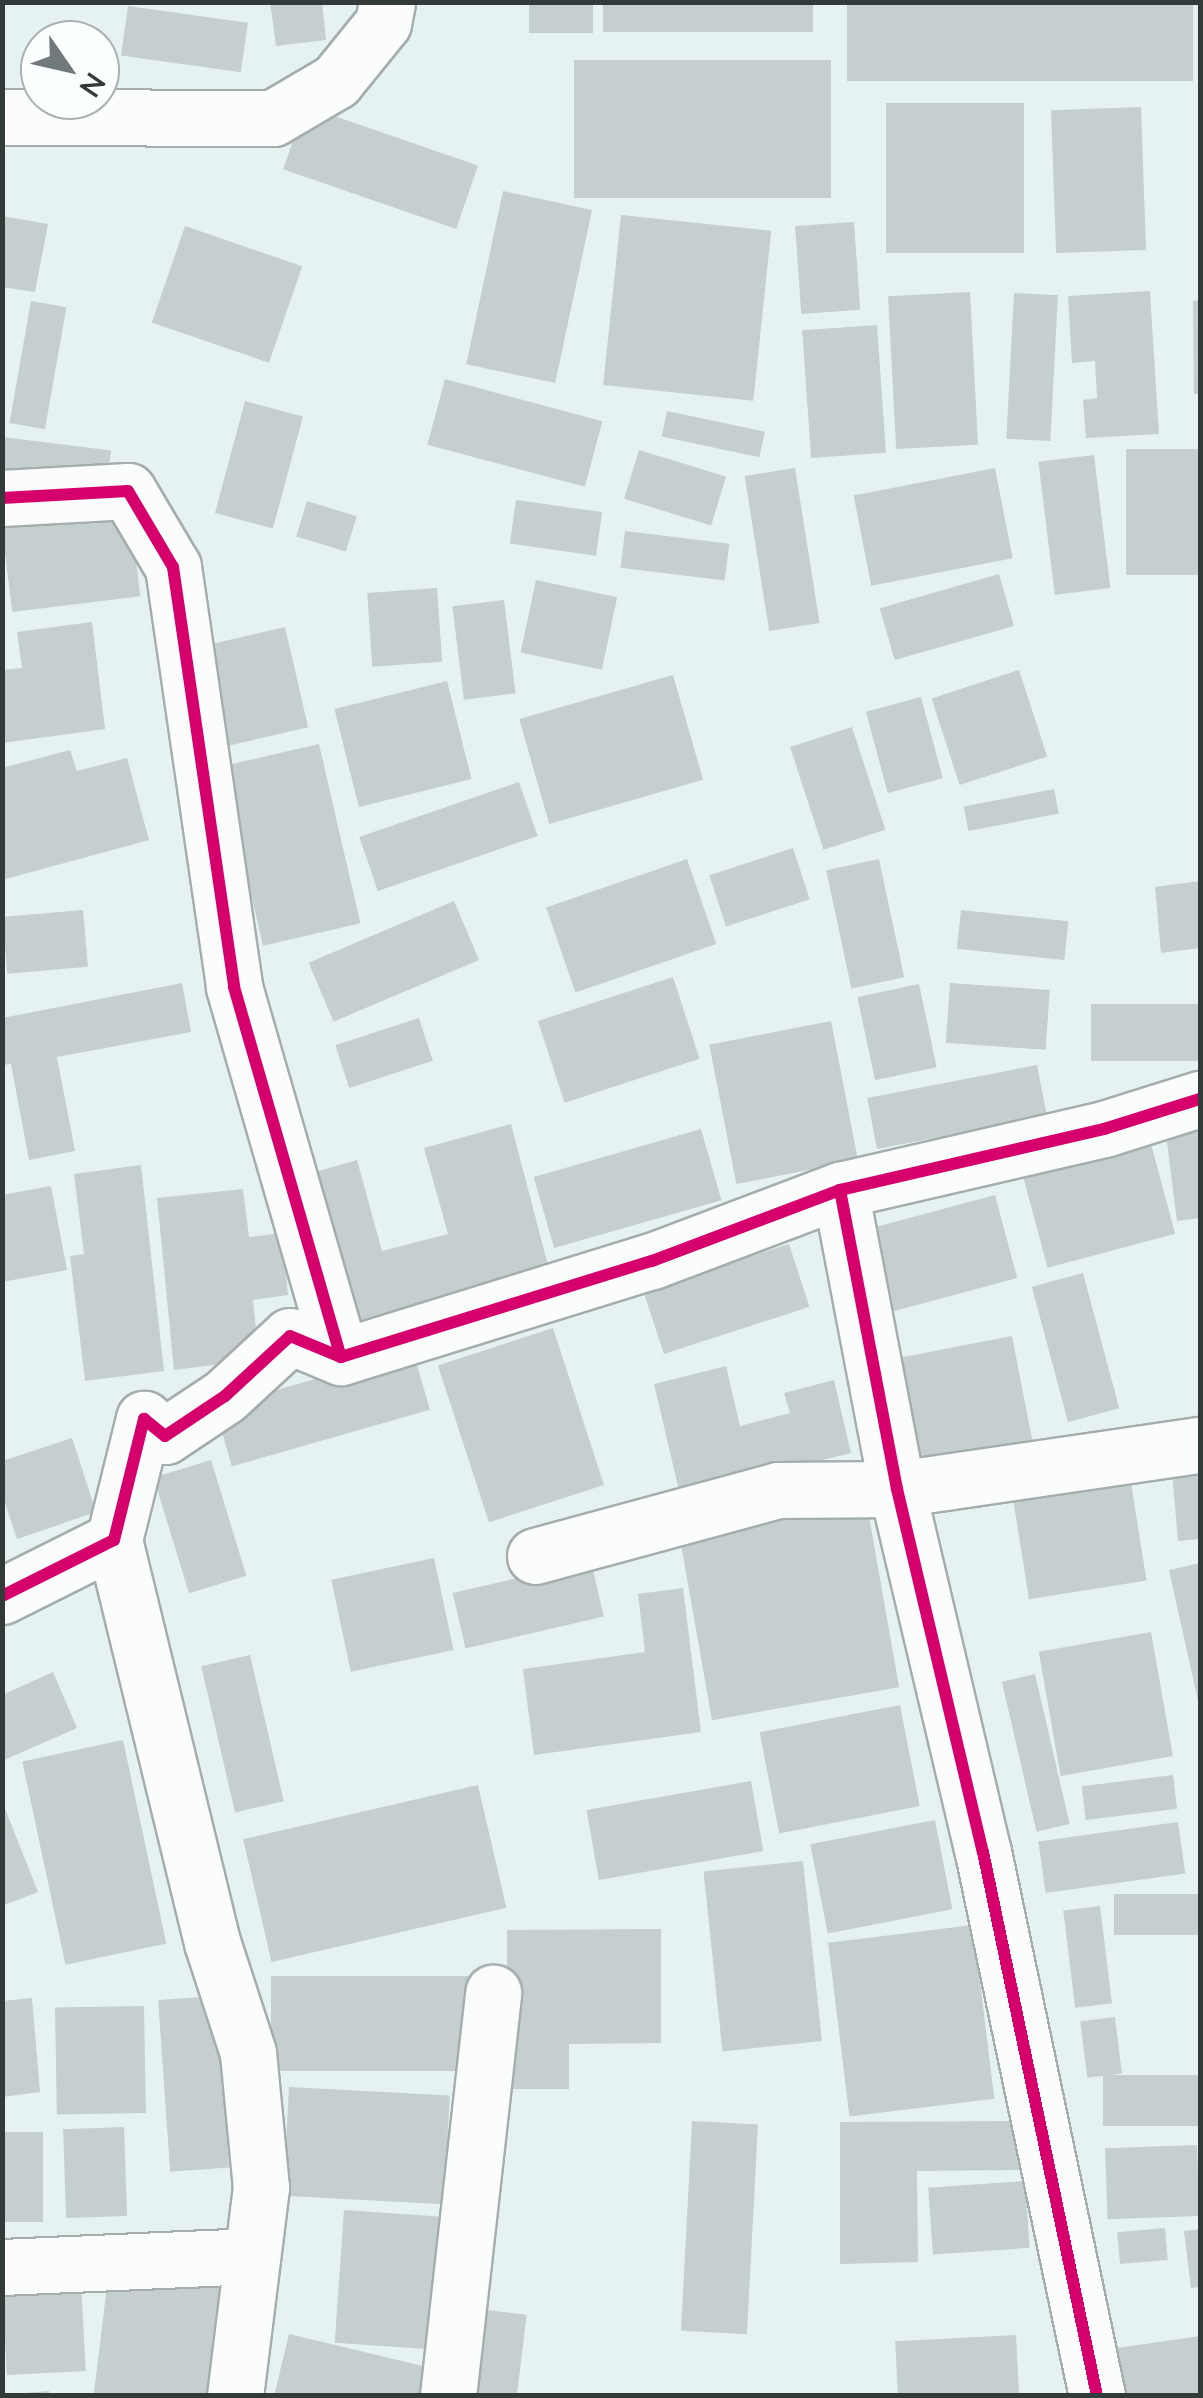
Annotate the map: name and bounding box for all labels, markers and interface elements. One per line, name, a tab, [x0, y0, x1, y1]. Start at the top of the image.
north arrow	[20, 20, 120, 120]
text: N	[73, 67, 113, 104]

